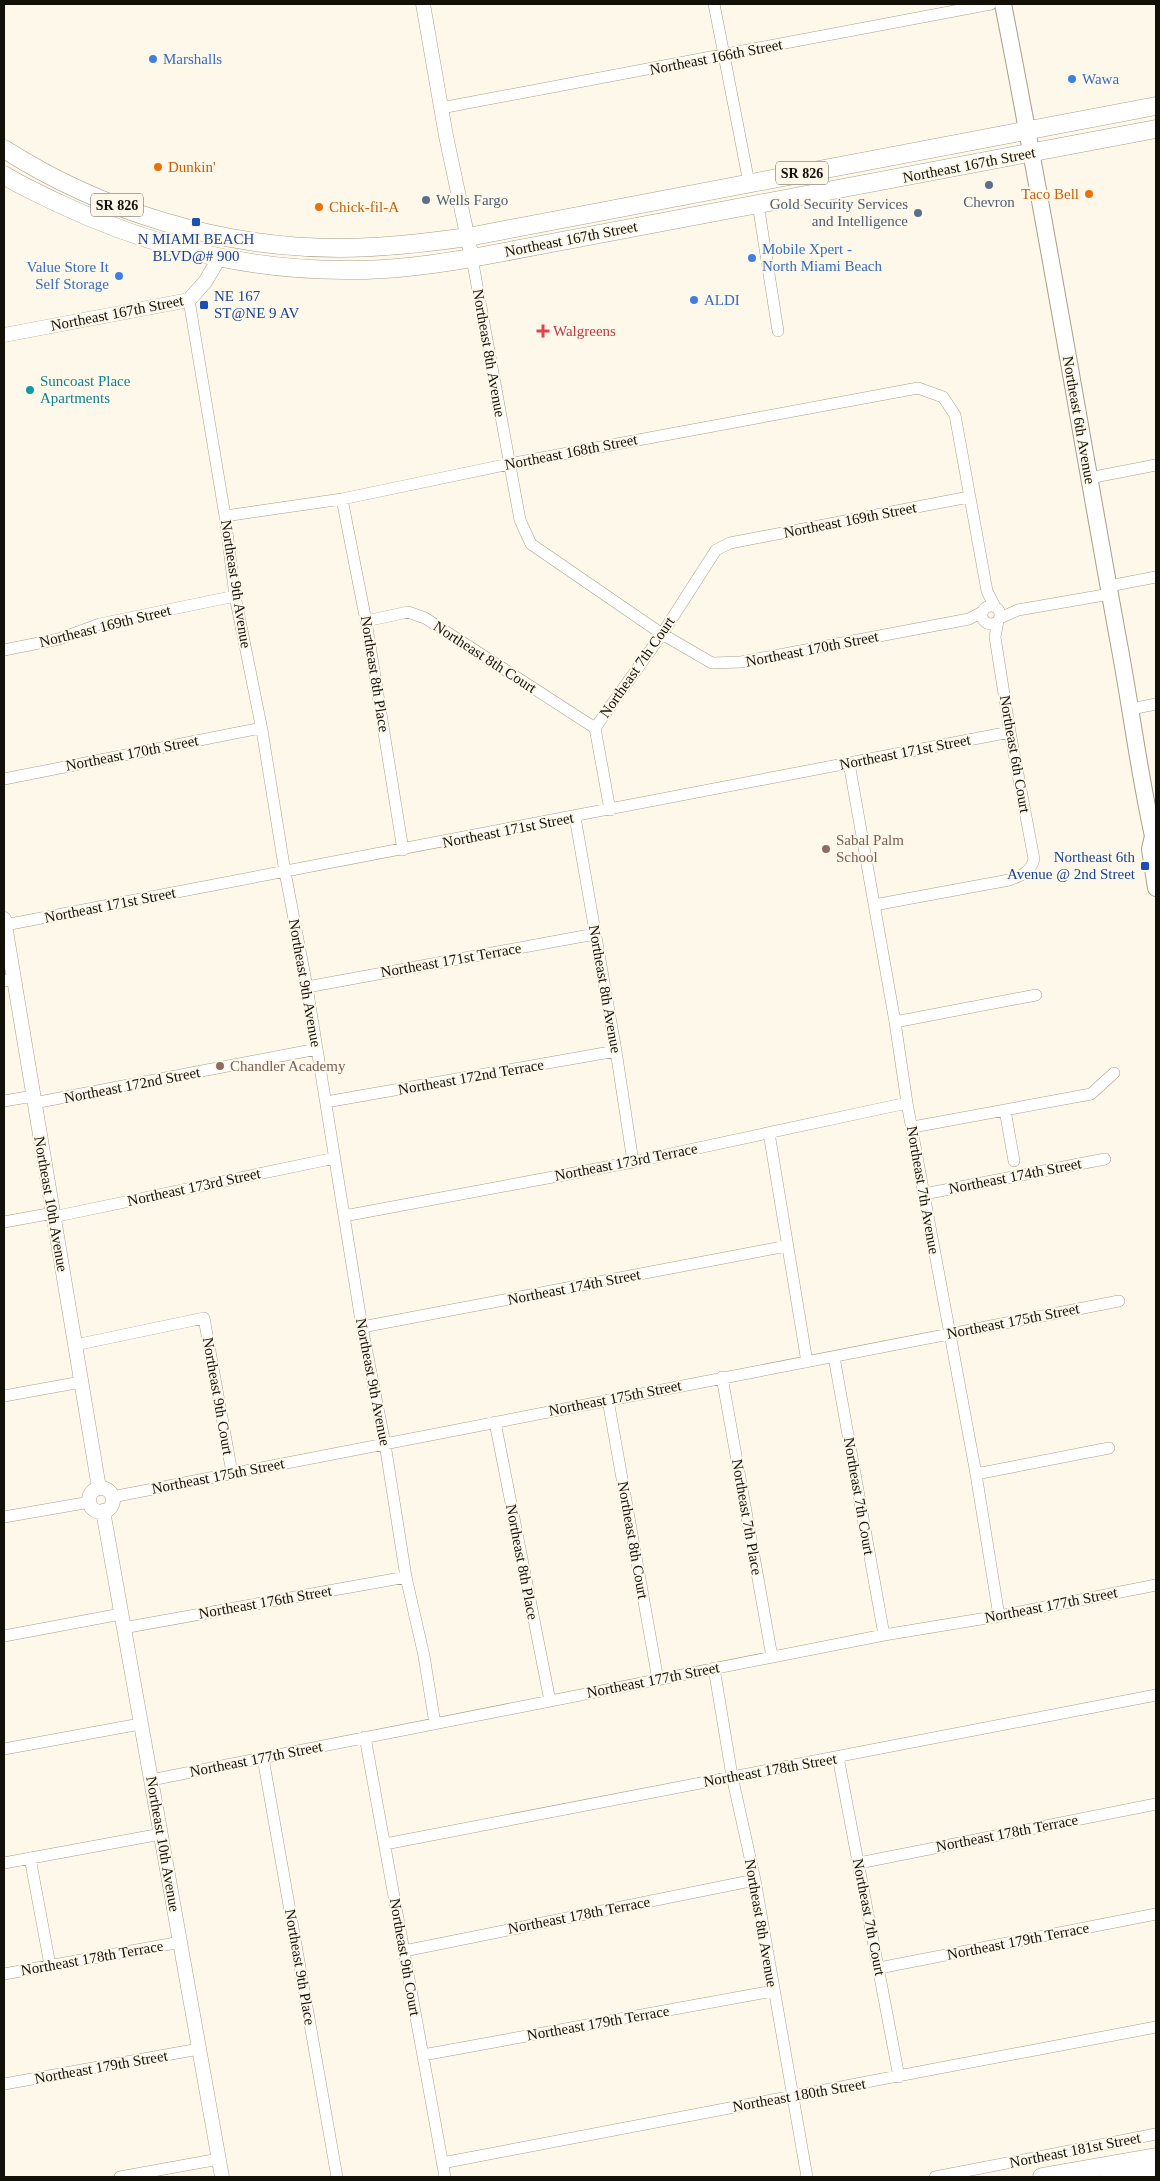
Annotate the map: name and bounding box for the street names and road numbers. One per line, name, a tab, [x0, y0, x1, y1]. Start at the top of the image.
street label: Northeast 166th Street	[648, 36, 785, 78]
street label: Northeast 167th Street	[901, 144, 1038, 186]
road number: SR 826	[776, 162, 828, 184]
road number: SR 826	[91, 194, 143, 216]
street label: Northeast 167th Street	[503, 218, 640, 260]
street label: Northeast 8th Avenue	[470, 288, 508, 419]
street label: Northeast 167th Street	[49, 292, 186, 334]
street label: Northeast 6th Avenue	[1060, 355, 1098, 486]
street label: Northeast 168th Street	[503, 431, 640, 473]
street label: Northeast 169th Street	[782, 499, 919, 541]
street label: Northeast 9th Avenue	[218, 519, 254, 650]
street label: Northeast 169th Street	[38, 602, 173, 650]
street label: Northeast 7th Court	[596, 613, 678, 720]
street label: Northeast 8th Place	[358, 615, 392, 734]
street label: Northeast 8th Court	[431, 618, 540, 697]
street label: Northeast 170th Street	[744, 628, 881, 670]
street label: Northeast 6th Court	[997, 694, 1033, 815]
street label: Northeast 171st Street	[838, 731, 973, 773]
street label: Northeast 170th Street	[64, 732, 201, 774]
street label: Northeast 171st Street	[441, 809, 576, 851]
street label: Northeast 171st Street	[43, 884, 178, 926]
street label: Northeast 9th Avenue	[286, 918, 324, 1049]
street label: Northeast 8th Avenue	[586, 924, 624, 1055]
street label: Northeast 171st Terrace	[379, 940, 523, 980]
street label: Northeast 172nd Terrace	[397, 1056, 545, 1098]
street label: Northeast 172nd Street	[63, 1064, 202, 1106]
street label: Northeast 7th Avenue	[904, 1125, 942, 1256]
street label: Northeast 10th Avenue	[31, 1135, 71, 1273]
street label: Northeast 173rd Terrace	[553, 1140, 699, 1184]
street label: Northeast 174th Street	[947, 1155, 1084, 1197]
street label: Northeast 173rd Street	[126, 1165, 263, 1209]
street label: Northeast 174th Street	[506, 1266, 643, 1308]
street label: Northeast 175th Street	[945, 1300, 1082, 1342]
street label: Northeast 9th Avenue	[353, 1317, 393, 1448]
street label: Northeast 9th Court	[200, 1336, 236, 1457]
street label: Northeast 175th Street	[547, 1377, 684, 1419]
street label: Northeast 7th Court	[841, 1436, 877, 1557]
street label: Northeast 175th Street	[150, 1455, 287, 1497]
street label: Northeast 7th Place	[729, 1458, 765, 1577]
street label: Northeast 8th Court	[615, 1480, 651, 1601]
street label: Northeast 8th Place	[503, 1503, 541, 1622]
street label: Northeast 176th Street	[197, 1582, 334, 1622]
street label: Northeast 177th Street	[983, 1584, 1120, 1626]
street label: Northeast 177th Street	[585, 1659, 722, 1701]
street label: Northeast 177th Street	[188, 1738, 325, 1780]
street label: Northeast 178th Street	[702, 1750, 839, 1790]
street label: Northeast 10th Avenue	[143, 1775, 183, 1913]
street label: Northeast 178th Terrace	[935, 1811, 1080, 1855]
street label: Northeast 7th Court	[850, 1857, 888, 1978]
street label: Northeast 8th Avenue	[742, 1858, 780, 1989]
street label: Northeast 178th Terrace	[507, 1893, 652, 1937]
street label: Northeast 9th Court	[387, 1897, 423, 2018]
street label: Northeast 9th Place	[282, 1908, 318, 2027]
street label: Northeast 179th Terrace	[946, 1919, 1091, 1963]
street label: Northeast 178th Terrace	[19, 1938, 165, 1978]
street label: Northeast 179th Terrace	[525, 2003, 671, 2043]
street label: Northeast 179th Street	[33, 2047, 170, 2087]
street label: Northeast 180th Street	[731, 2075, 868, 2115]
street label: Northeast 181st Street	[1008, 2129, 1143, 2171]

